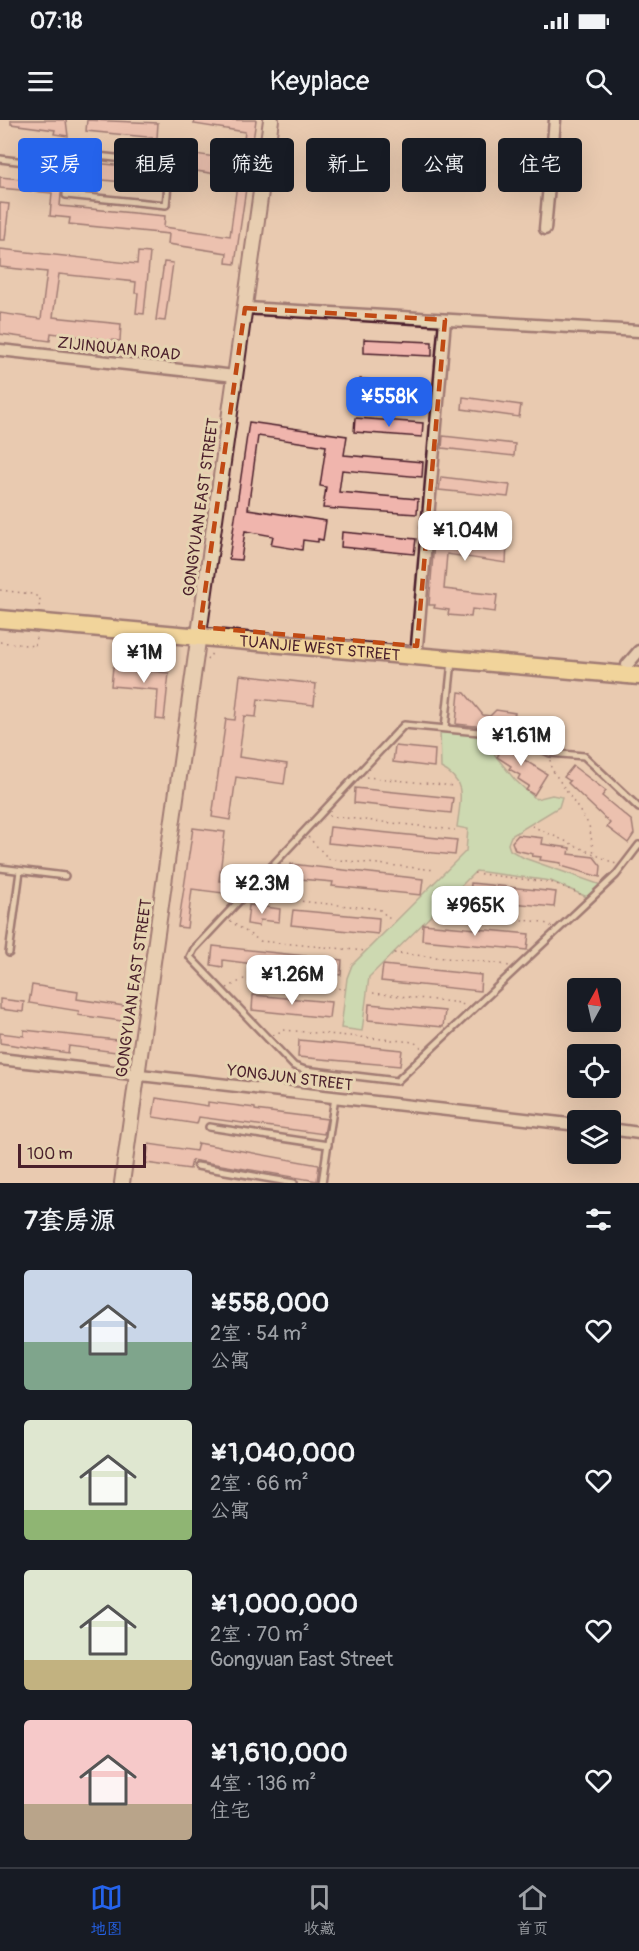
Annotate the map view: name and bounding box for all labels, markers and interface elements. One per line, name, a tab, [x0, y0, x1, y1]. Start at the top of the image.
text: 07:18	[30, 7, 82, 35]
icon: menu	[24, 65, 57, 98]
text: Keyplace	[270, 65, 369, 98]
icon: search	[582, 65, 615, 98]
chip: 买房	[18, 138, 102, 192]
chip: 租房	[114, 138, 198, 192]
chip: 筛选	[210, 138, 294, 192]
chip: 新上	[306, 138, 390, 192]
chip: 公寓	[402, 138, 486, 192]
chip: 住宅	[498, 138, 582, 192]
street label: ZIJINQUAN ROAD	[57, 333, 181, 365]
pin: ¥558K	[347, 377, 431, 428]
text: ¥558K	[360, 384, 418, 409]
street label: GONGYUAN EAST STREET	[179, 416, 223, 598]
pin: ¥1.04M	[416, 511, 514, 562]
text: ¥1.04M	[432, 518, 498, 543]
street label: TUANJIE WEST STREET	[238, 631, 401, 666]
pin: ¥1M	[115, 633, 173, 684]
text: ¥1M	[126, 640, 162, 665]
pin: ¥1.61M	[472, 716, 570, 767]
text: ¥1.61M	[491, 723, 551, 748]
pin: ¥2.3M	[220, 864, 304, 915]
text: ¥2.3M	[235, 871, 290, 896]
pin: ¥965K	[433, 886, 517, 937]
text: ¥965K	[446, 893, 504, 918]
street label: GONGYUAN EAST STREET	[112, 897, 156, 1079]
pin: ¥1.26M	[243, 955, 341, 1006]
text: ¥1.26M	[260, 962, 324, 987]
north arrow	[567, 978, 621, 1032]
map controls	[567, 978, 621, 1164]
button: locate	[567, 1044, 621, 1098]
street label: YONGJUN STREET	[225, 1060, 354, 1096]
button: layers	[567, 1110, 621, 1164]
scale bar	[18, 1141, 146, 1168]
text: 100 m	[27, 1144, 73, 1164]
icon: filters	[582, 1203, 615, 1236]
text: 7套房源	[24, 1205, 116, 1237]
text: ¥558,000	[210, 1287, 329, 1319]
icon: home	[72, 1294, 144, 1366]
icon: heart	[582, 1314, 615, 1347]
text: 2室 · 54 m²	[210, 1321, 308, 1346]
text: 公寓	[210, 1348, 250, 1373]
text: ¥1,040,000	[210, 1437, 355, 1469]
icon: home	[72, 1444, 144, 1516]
icon: heart	[582, 1464, 615, 1497]
text: 2室 · 66 m²	[210, 1471, 309, 1496]
text: 公寓	[210, 1498, 250, 1523]
text: ¥1,000,000	[210, 1588, 358, 1620]
icon: home	[72, 1594, 144, 1666]
icon: heart	[582, 1614, 615, 1647]
text: 2室 · 70 m²	[210, 1622, 310, 1647]
text: Gongyuan East Street	[210, 1647, 393, 1672]
text: ¥1,610,000	[210, 1737, 348, 1769]
icon: home	[72, 1744, 144, 1816]
icon: heart	[582, 1764, 615, 1797]
text: 4室 · 136 m²	[210, 1771, 316, 1796]
text: 住宅	[210, 1798, 250, 1823]
tab: 地图	[90, 1881, 123, 1939]
tab: 收藏	[303, 1881, 336, 1939]
tab: 首页	[516, 1881, 549, 1939]

